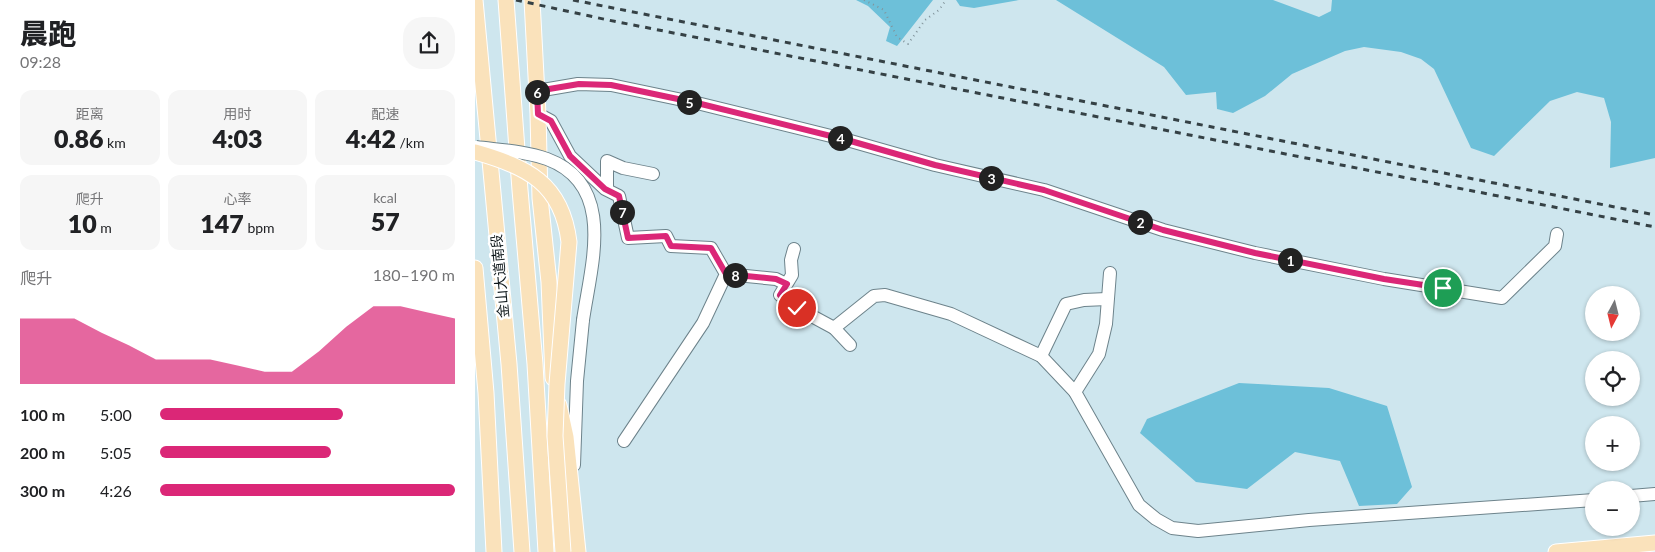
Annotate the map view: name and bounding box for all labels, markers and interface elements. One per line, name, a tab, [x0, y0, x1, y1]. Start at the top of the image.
text: 晨跑	[20, 16, 76, 50]
button: share	[403, 17, 455, 69]
text: 09:28	[20, 52, 61, 71]
pin: 6	[525, 80, 549, 104]
text: 6	[533, 84, 542, 101]
pin: 5	[677, 90, 701, 114]
text: 5	[685, 94, 694, 111]
text: 距离	[76, 105, 104, 122]
text: 用时	[223, 105, 251, 122]
text: 配速	[371, 105, 399, 122]
text: 0.86	[54, 123, 103, 153]
text: 4:03	[212, 123, 263, 153]
text: 4:42	[346, 123, 396, 153]
pin: 4	[827, 126, 853, 150]
text: 4	[836, 130, 845, 147]
text: km	[103, 134, 126, 151]
text: /km	[396, 134, 425, 151]
pin: 3	[979, 166, 1003, 190]
text: 3	[987, 170, 996, 187]
text: kcal	[373, 189, 397, 206]
text: 爬升	[76, 190, 104, 207]
text: 心率	[223, 190, 251, 207]
pin: 7	[609, 200, 635, 224]
text: 7	[618, 204, 627, 221]
text: 57	[371, 206, 400, 236]
text: 10	[68, 208, 97, 238]
text: 147	[200, 208, 244, 238]
pin: 2	[1127, 210, 1153, 234]
text: 2	[1136, 214, 1145, 231]
text: m	[97, 219, 112, 236]
text: bpm	[244, 219, 275, 236]
street label: 金山大道南段	[487, 233, 512, 319]
pin: 1	[1277, 248, 1303, 272]
text: 1	[1286, 252, 1295, 269]
pin: 8	[723, 262, 747, 288]
text: 180–190 m	[373, 265, 455, 284]
text: 8	[731, 267, 740, 284]
pin	[1422, 267, 1464, 309]
text: 爬升	[20, 268, 52, 287]
icon: arrive	[1429, 274, 1457, 302]
north arrow	[1585, 286, 1640, 341]
map controls	[1585, 286, 1640, 536]
pin	[776, 287, 818, 329]
icon: check	[783, 294, 811, 322]
button: locate	[1585, 351, 1640, 406]
text: 100 m	[20, 405, 65, 424]
text: 5:00	[100, 405, 132, 424]
button: +	[1585, 416, 1640, 471]
text: 200 m	[20, 443, 65, 462]
text: 5:05	[100, 443, 132, 462]
text: 300 m	[20, 481, 65, 500]
text: 4:26	[100, 481, 132, 500]
button: −	[1585, 481, 1640, 536]

